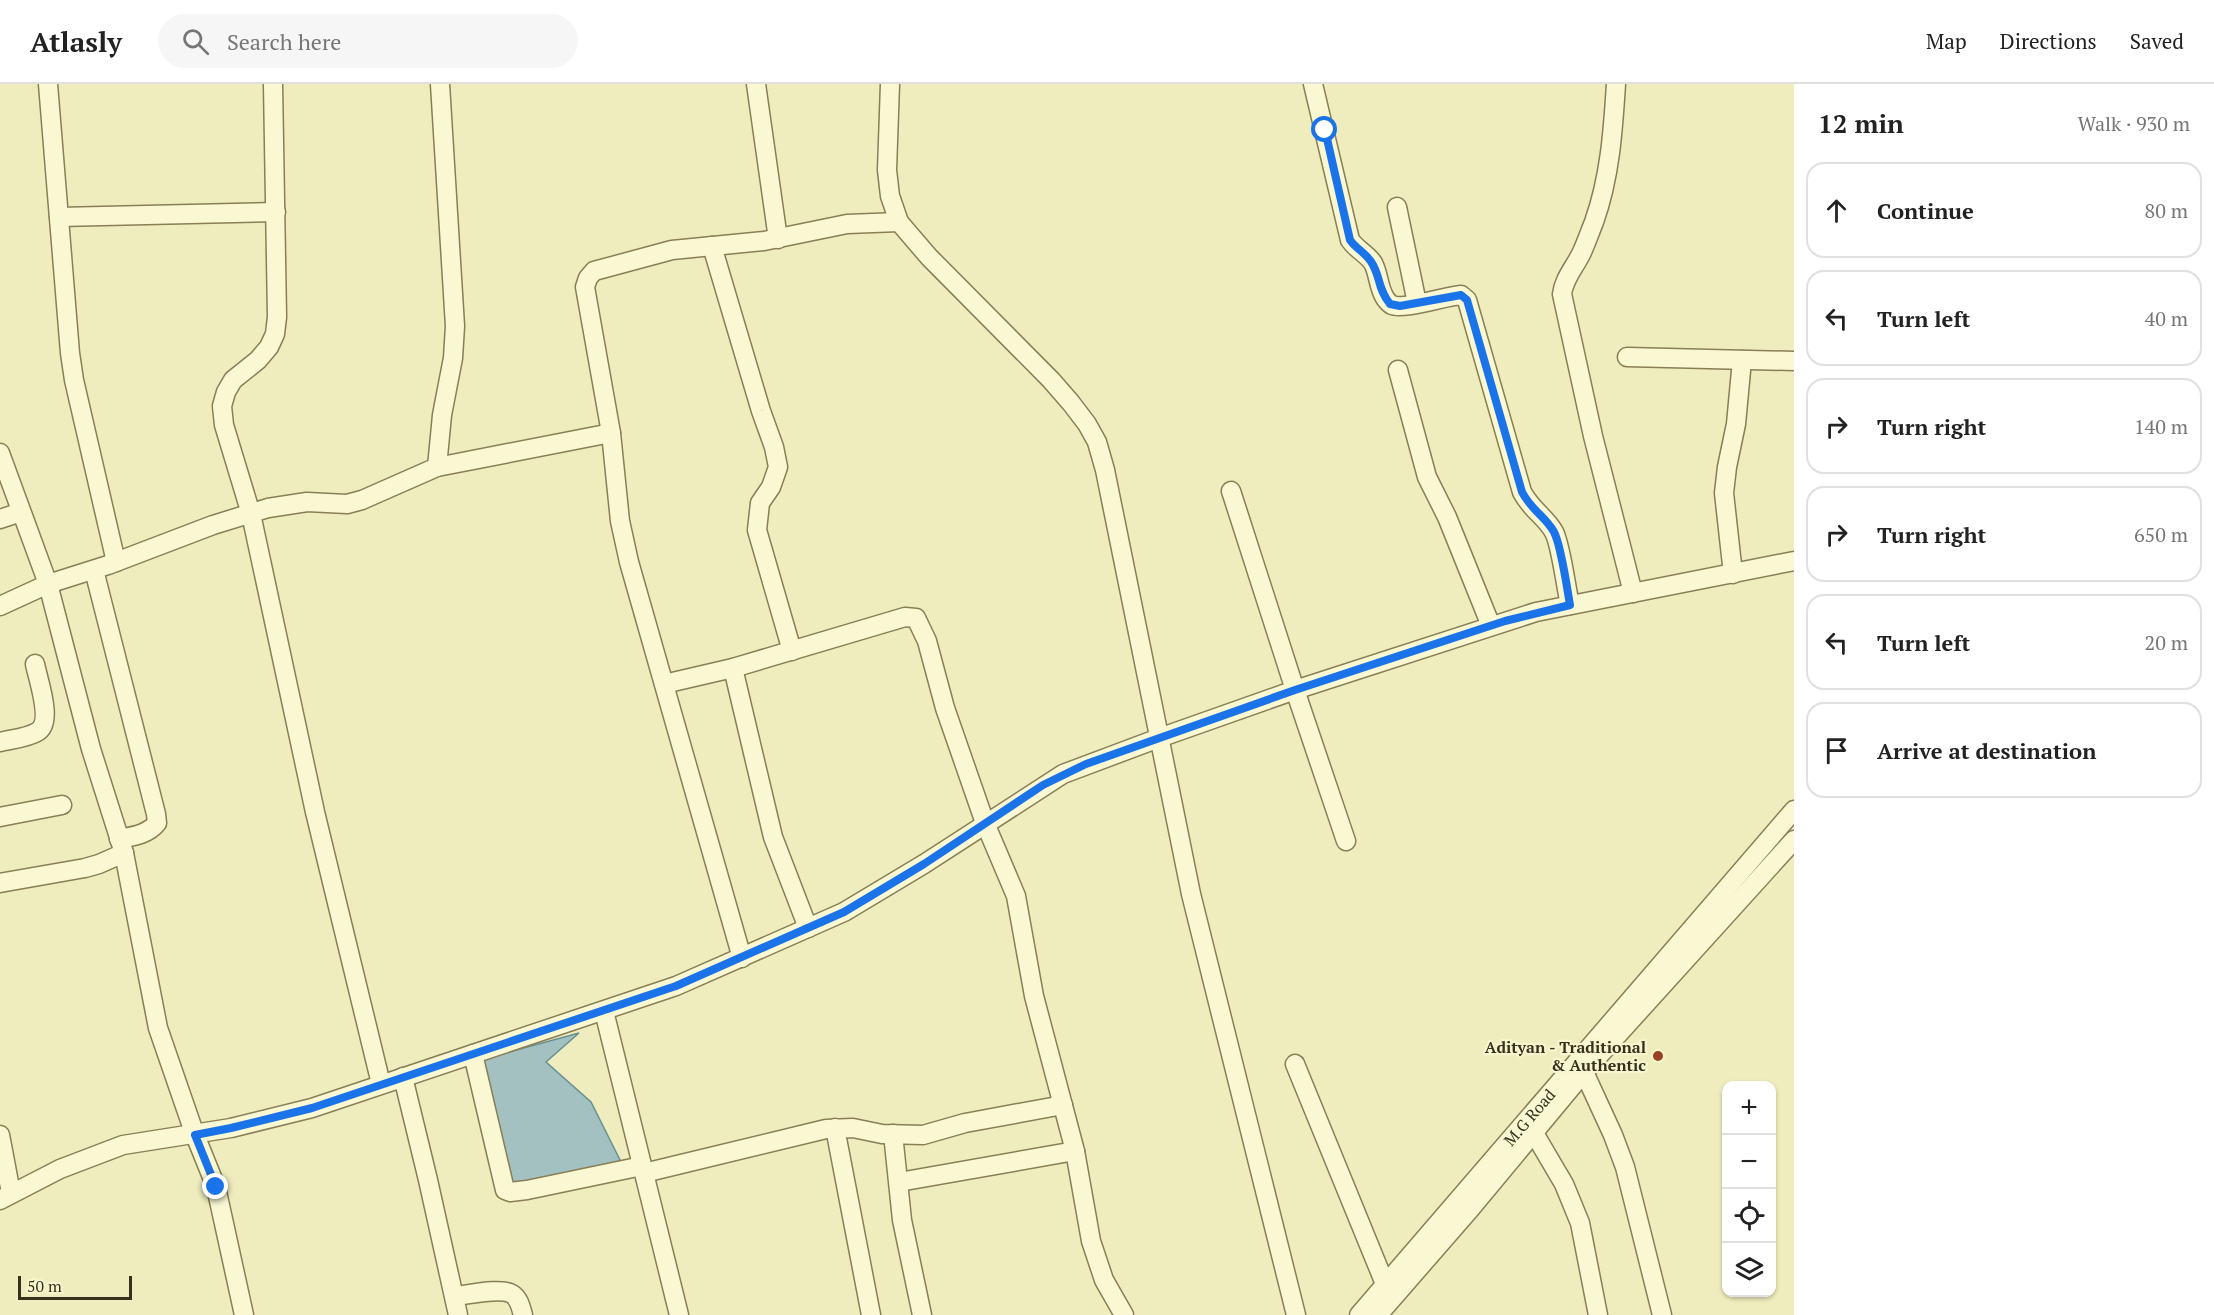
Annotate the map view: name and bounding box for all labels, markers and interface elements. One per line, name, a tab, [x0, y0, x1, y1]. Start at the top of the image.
search box	[158, 14, 578, 68]
text: Atlasly	[30, 23, 122, 60]
icon: search	[179, 25, 212, 58]
text: Search here	[227, 27, 341, 56]
text: Map	[1926, 27, 1967, 55]
text: Directions	[2000, 27, 2097, 55]
text: Saved	[2130, 27, 2184, 55]
text: 12 min	[1818, 106, 1904, 140]
text: Walk · 930 m	[2078, 110, 2190, 137]
route start	[1311, 116, 1337, 142]
icon: ahead	[1820, 194, 1853, 227]
text: Continue	[1877, 196, 1974, 225]
text: 80 m	[2145, 197, 2188, 224]
icon: left	[1820, 302, 1853, 335]
text: Turn left	[1877, 304, 1970, 333]
text: 40 m	[2145, 305, 2188, 332]
icon: right	[1820, 410, 1853, 443]
text: Turn right	[1877, 412, 1986, 441]
text: 140 m	[2134, 413, 2188, 440]
icon: right	[1820, 518, 1853, 551]
text: Turn right	[1877, 520, 1986, 549]
text: 650 m	[2134, 521, 2188, 548]
icon: left	[1820, 626, 1853, 659]
text: Turn left	[1877, 628, 1970, 657]
text: 20 m	[2145, 629, 2188, 656]
icon: arrive	[1820, 734, 1853, 767]
text: Arrive at destination	[1877, 736, 2096, 765]
place label: Adityan - Traditional & Authentic	[1485, 1036, 1646, 1076]
marker: Adityan - Traditional & Authentic	[1651, 1049, 1665, 1063]
map controls	[1722, 1081, 1776, 1297]
button: +	[1722, 1081, 1776, 1135]
street label: M.G Road	[1499, 1084, 1560, 1150]
button: −	[1722, 1135, 1776, 1189]
route end	[202, 1173, 228, 1199]
button: locate	[1722, 1189, 1776, 1243]
button: layers	[1722, 1243, 1776, 1297]
scale bar	[18, 1273, 132, 1300]
text: 50 m	[27, 1275, 62, 1297]

